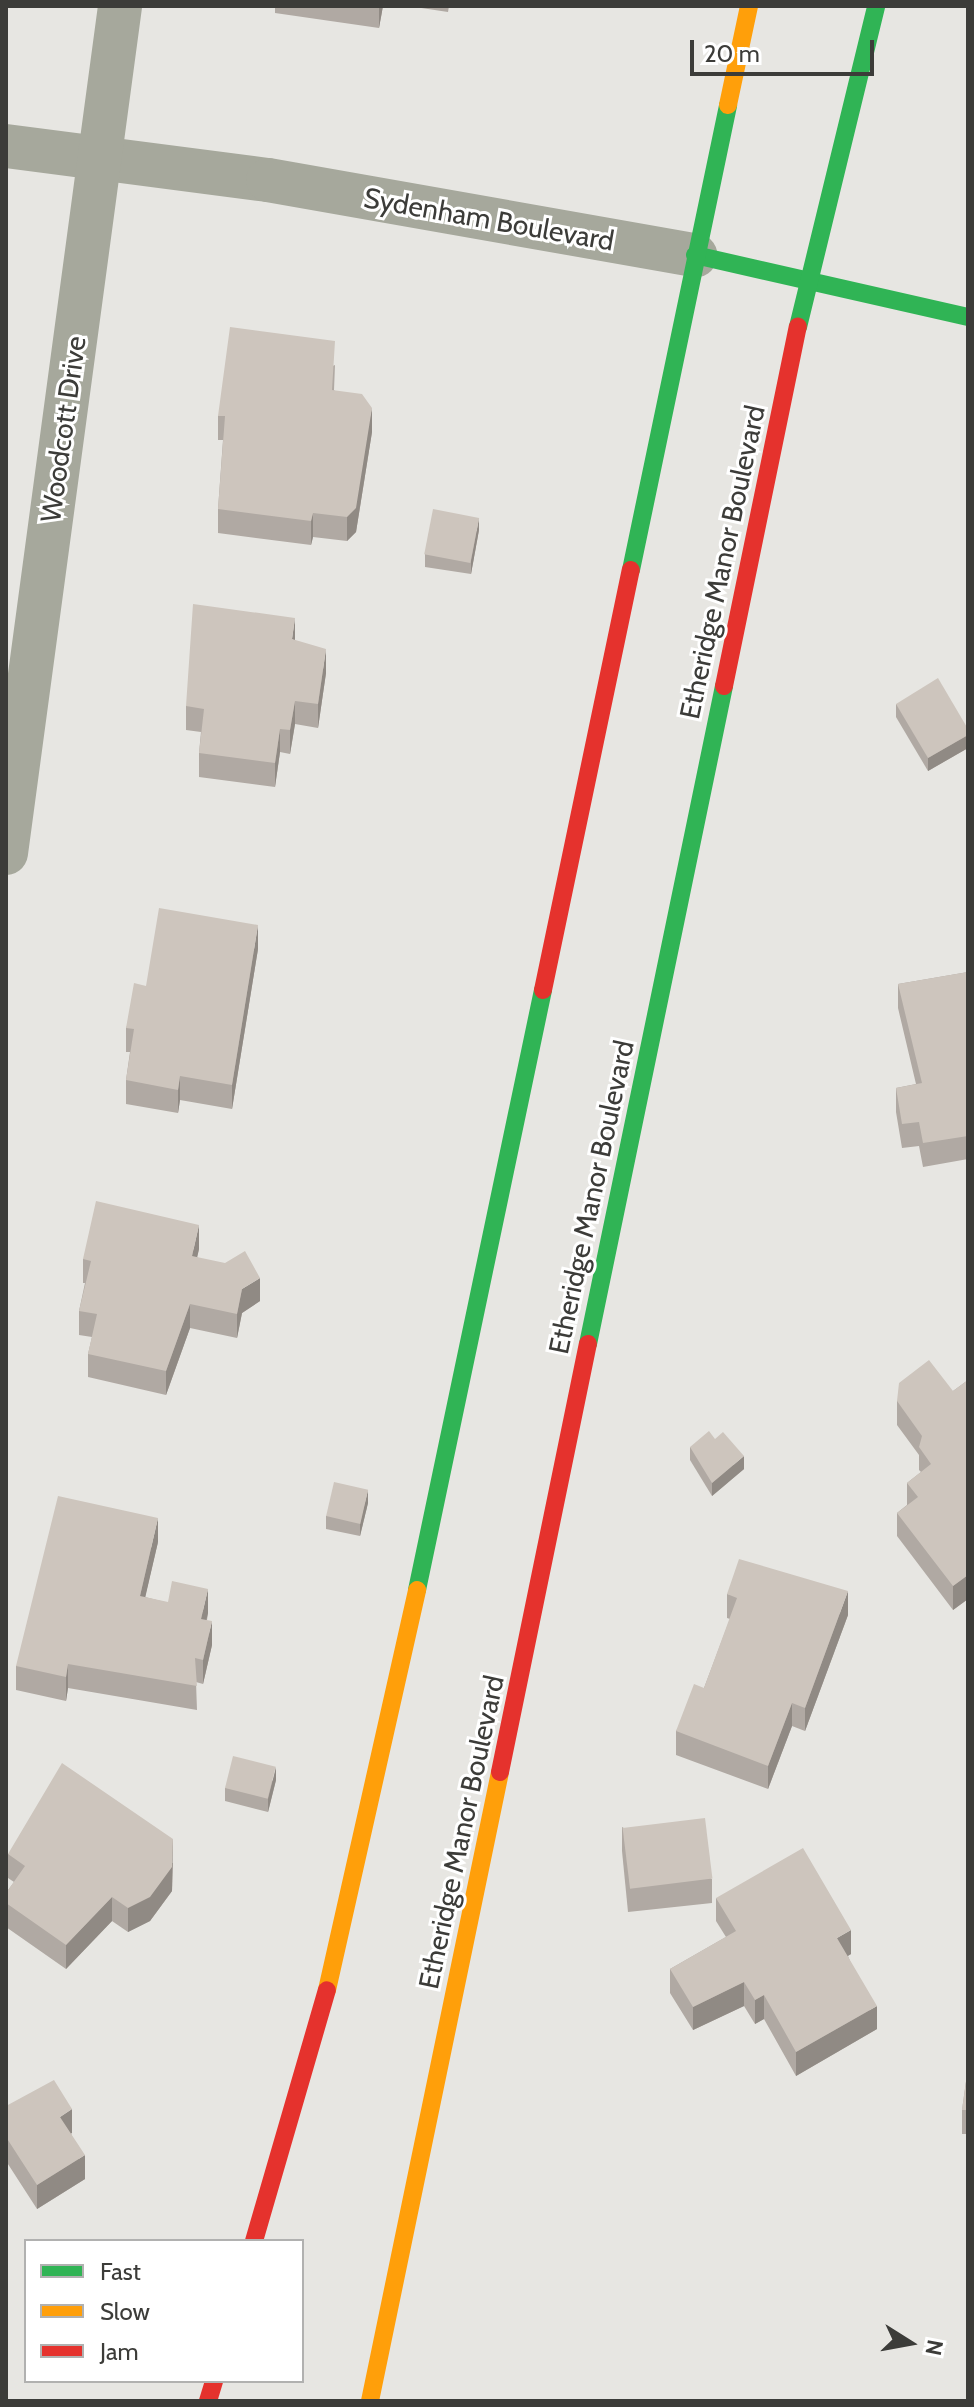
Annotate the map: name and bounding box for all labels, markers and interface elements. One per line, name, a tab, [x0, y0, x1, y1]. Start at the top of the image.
scale bar	[694, 24, 878, 74]
text: 20 m	[704, 39, 760, 68]
street label: Sydenham Boulevard	[361, 180, 617, 258]
street label: Woodcott Drive	[33, 334, 93, 524]
street label: Etheridge Manor Boulevard	[672, 402, 772, 722]
street label: Etheridge Manor Boulevard	[541, 1037, 641, 1357]
street label: Etheridge Manor Boulevard	[411, 1672, 511, 1992]
legend	[24, 2239, 304, 2383]
text: Fast	[100, 2257, 141, 2286]
text: Slow	[100, 2297, 150, 2326]
north arrow	[870, 2303, 950, 2383]
text: Jam	[100, 2337, 138, 2366]
text: N	[919, 2337, 949, 2358]

